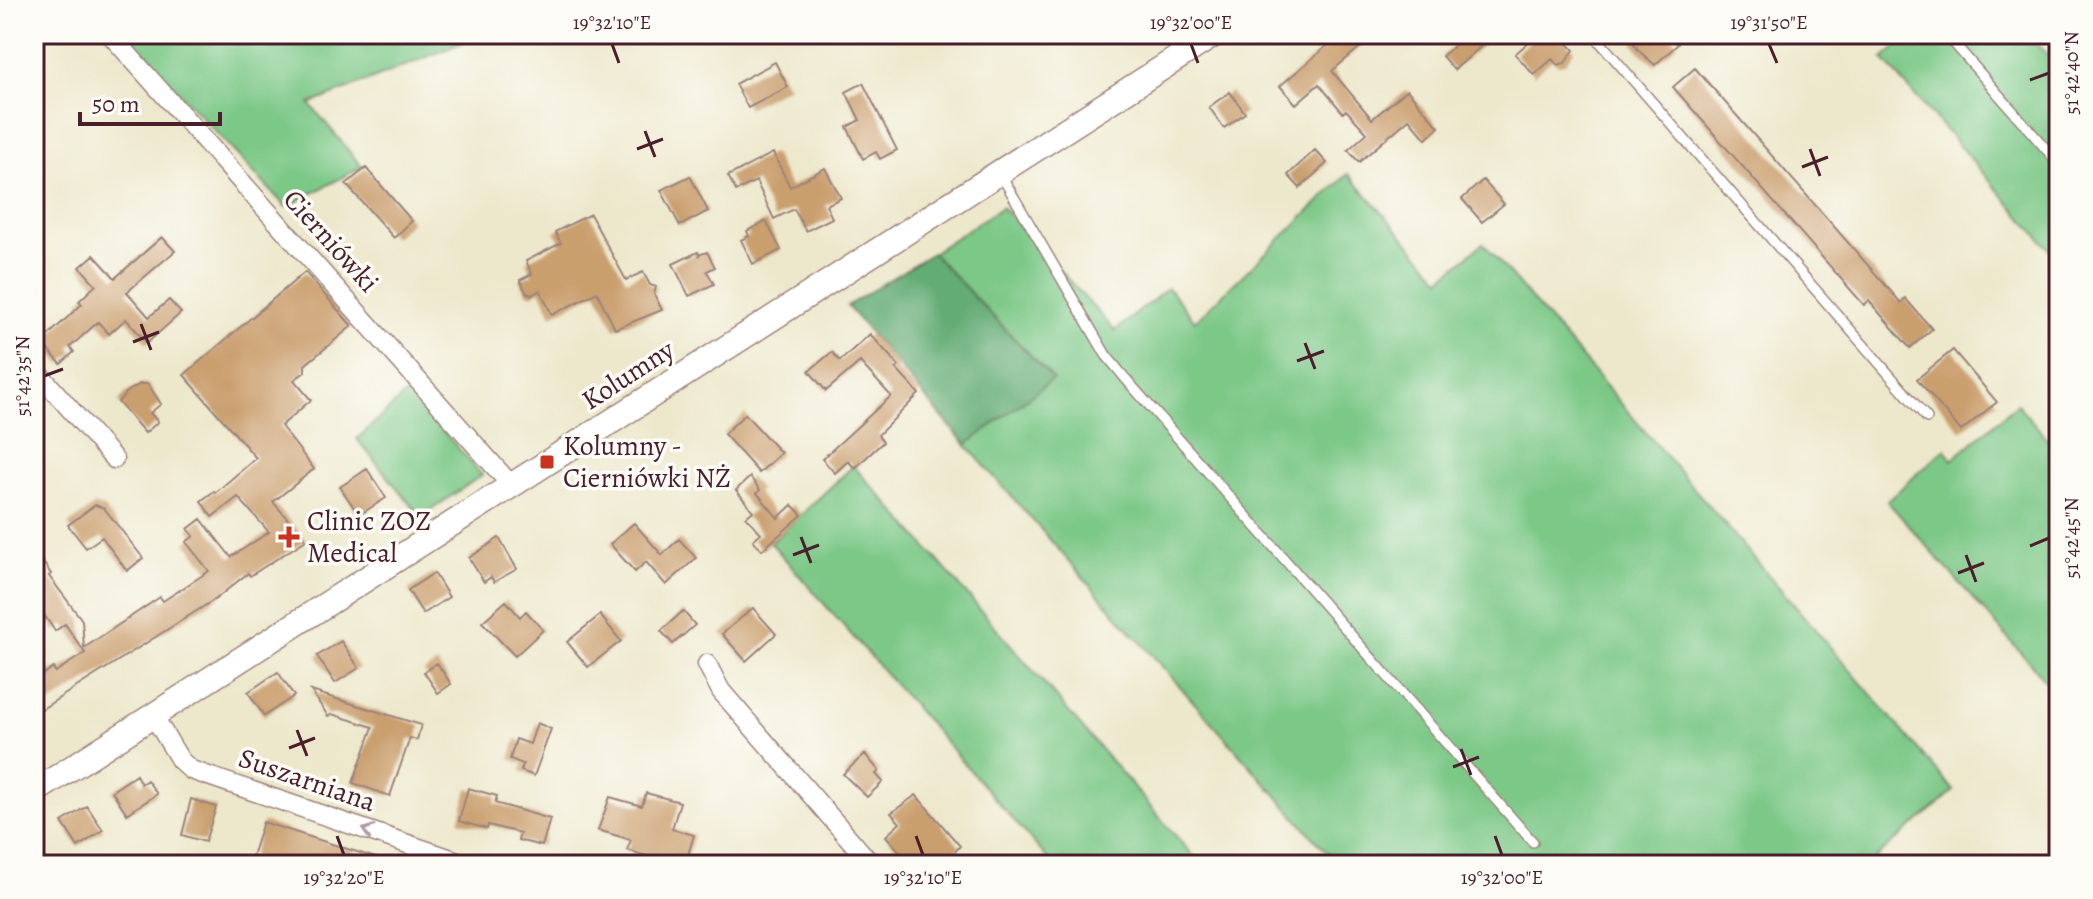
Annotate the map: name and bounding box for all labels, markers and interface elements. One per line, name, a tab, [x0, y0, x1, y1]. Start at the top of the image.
text: 19°32'10"E	[573, 9, 651, 36]
text: 19°32'00"E	[1150, 9, 1232, 36]
text: 19°31'50"E	[1730, 9, 1808, 36]
text: 51°42'40"N	[2058, 31, 2085, 115]
scale bar	[80, 76, 220, 126]
text: 50 m	[92, 88, 140, 120]
street label: Cierniówki	[275, 181, 387, 301]
street label: Kolumny	[574, 331, 682, 419]
text: 51°42'35"N	[9, 336, 36, 416]
place label: Kolumny - Cierniówki NŻ	[563, 427, 731, 497]
marker: Kolumny - Cierniówki NŻ	[538, 453, 556, 471]
text: 51°42'45"N	[2058, 497, 2085, 579]
place label: Clinic ZOZ Medical	[307, 502, 431, 572]
marker: Clinic ZOZ Medical	[278, 526, 300, 548]
street label: Suszarniana	[233, 739, 381, 821]
one-way arrow	[362, 824, 376, 840]
text: 19°32'20"E	[303, 864, 385, 891]
text: 19°32'10"E	[884, 864, 962, 891]
text: 19°32'00"E	[1461, 864, 1543, 891]

